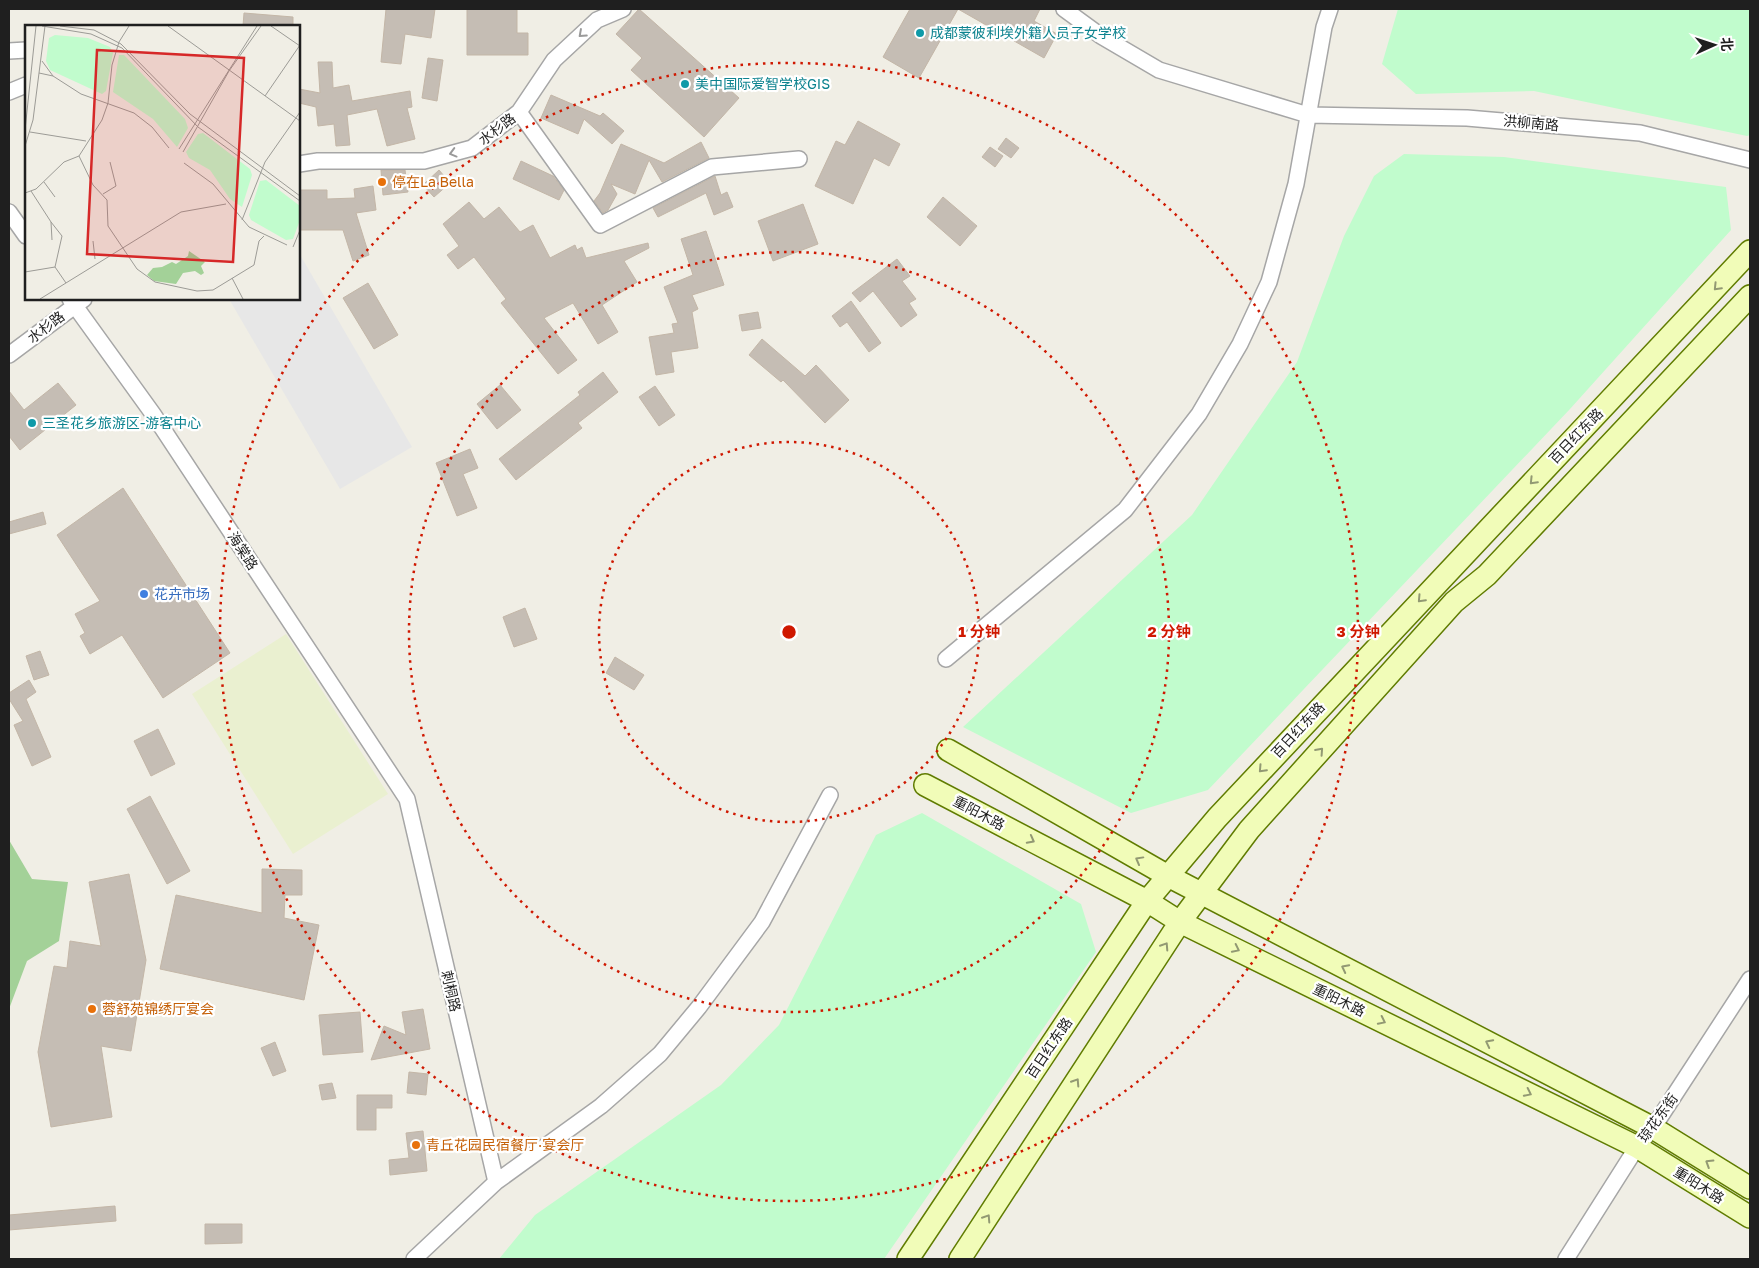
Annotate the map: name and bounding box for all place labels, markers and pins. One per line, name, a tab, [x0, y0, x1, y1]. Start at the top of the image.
place label: 成都蒙彼利埃外籍人员子女学校	[930, 24, 1126, 41]
marker: 成都蒙彼利埃外籍人员子女学校	[914, 27, 926, 39]
place label: 美中国际爱智学校GIS	[695, 75, 830, 92]
marker: 美中国际爱智学校GIS	[679, 78, 691, 90]
place label: 停在La Bella	[392, 173, 474, 190]
marker: 停在La Bella	[376, 176, 388, 188]
place label: 三圣花乡旅游区-游客中心	[42, 414, 201, 431]
marker: 三圣花乡旅游区-游客中心	[26, 417, 38, 429]
place label: 花卉市场	[154, 585, 210, 602]
marker: 花卉市场	[138, 588, 150, 600]
centre of rings	[780, 623, 798, 641]
place label: 蓉舒苑锦绣厅宴会	[102, 1000, 214, 1017]
marker: 蓉舒苑锦绣厅宴会	[86, 1003, 98, 1015]
place label: 青丘花园民宿餐厅·宴会厅	[426, 1136, 584, 1153]
marker: 青丘花园民宿餐厅·宴会厅	[410, 1139, 422, 1151]

